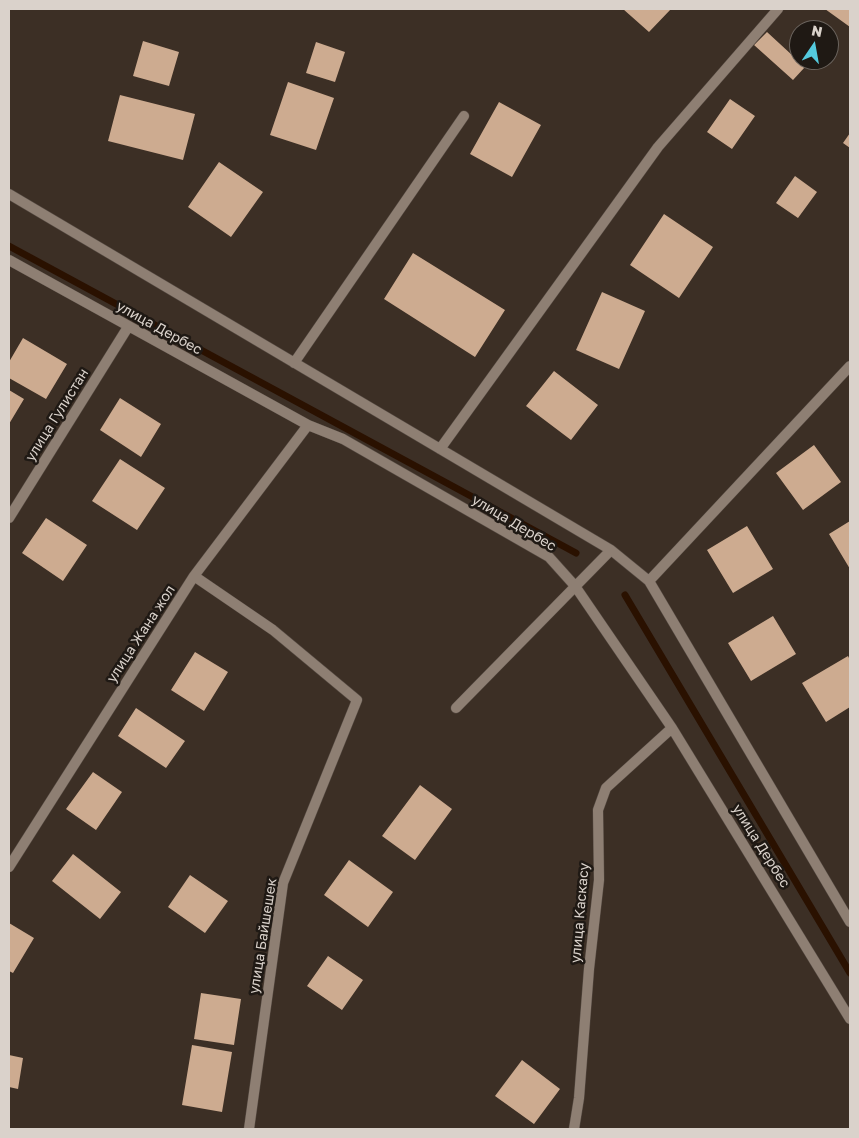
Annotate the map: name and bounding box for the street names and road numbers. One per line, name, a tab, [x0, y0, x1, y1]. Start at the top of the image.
street label: улица Дербес	[113, 298, 205, 358]
street label: улица Гулистан	[22, 366, 92, 464]
street label: улица Дербес	[469, 491, 559, 555]
street label: улица Жана жол	[103, 582, 179, 686]
street label: улица Дербес	[729, 801, 793, 891]
street label: улица Каскасу	[567, 862, 593, 964]
street label: улица Байшешек	[246, 877, 280, 995]

